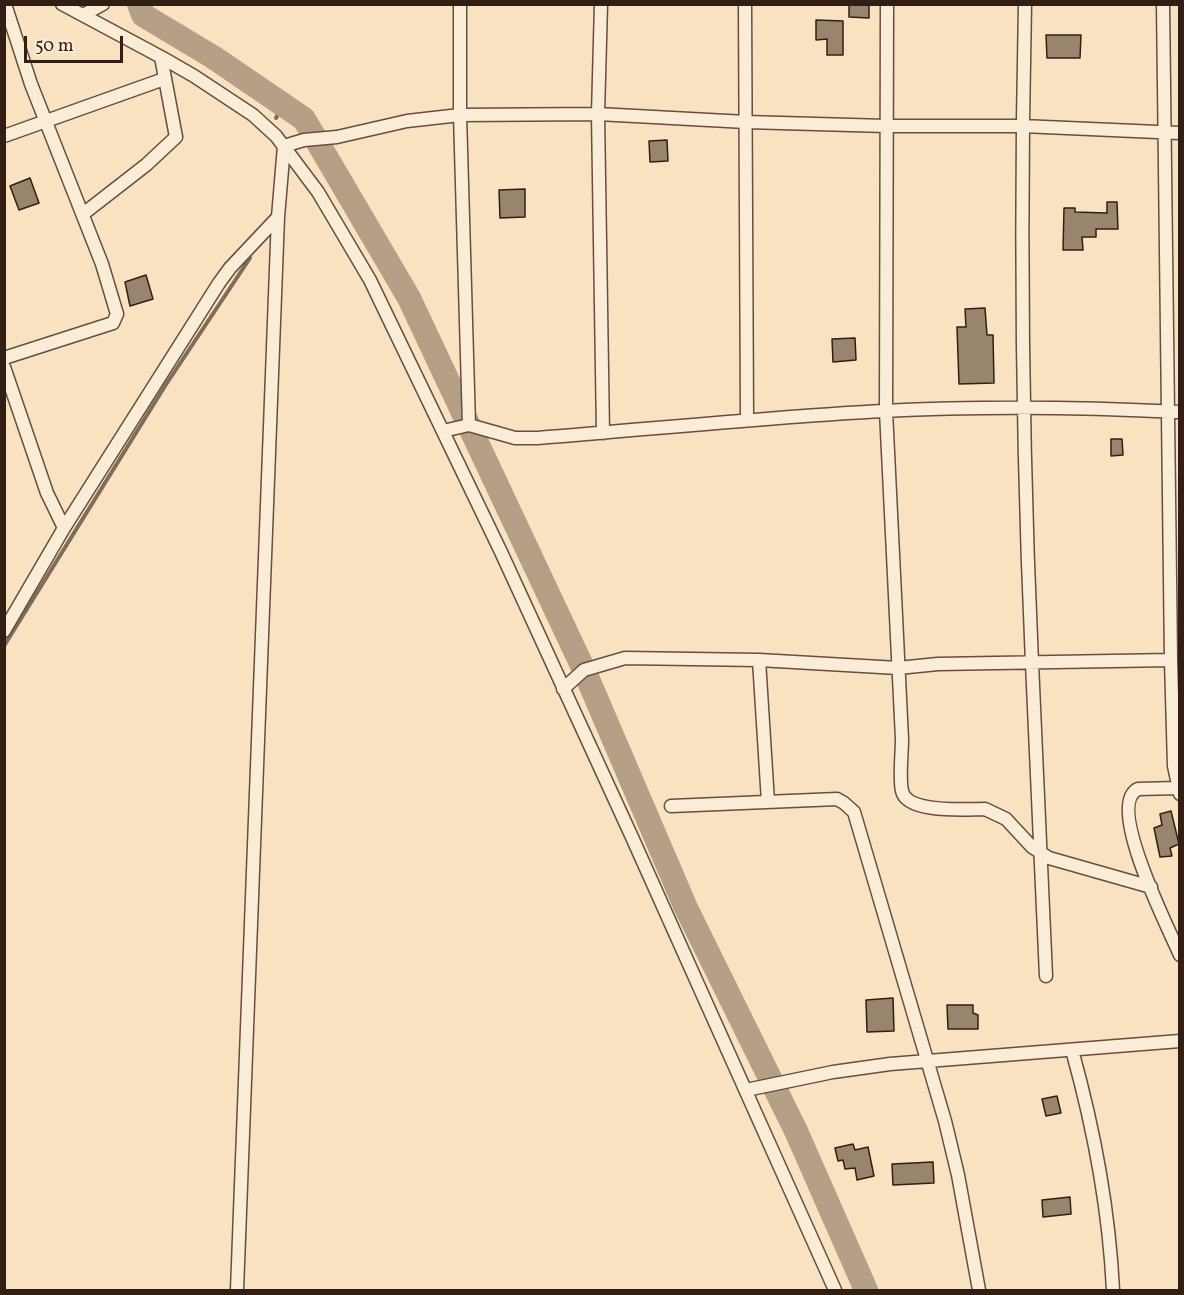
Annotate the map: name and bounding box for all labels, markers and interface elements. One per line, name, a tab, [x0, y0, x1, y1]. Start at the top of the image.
scale bar	[27, 24, 126, 62]
text: 50 m	[35, 34, 74, 59]

